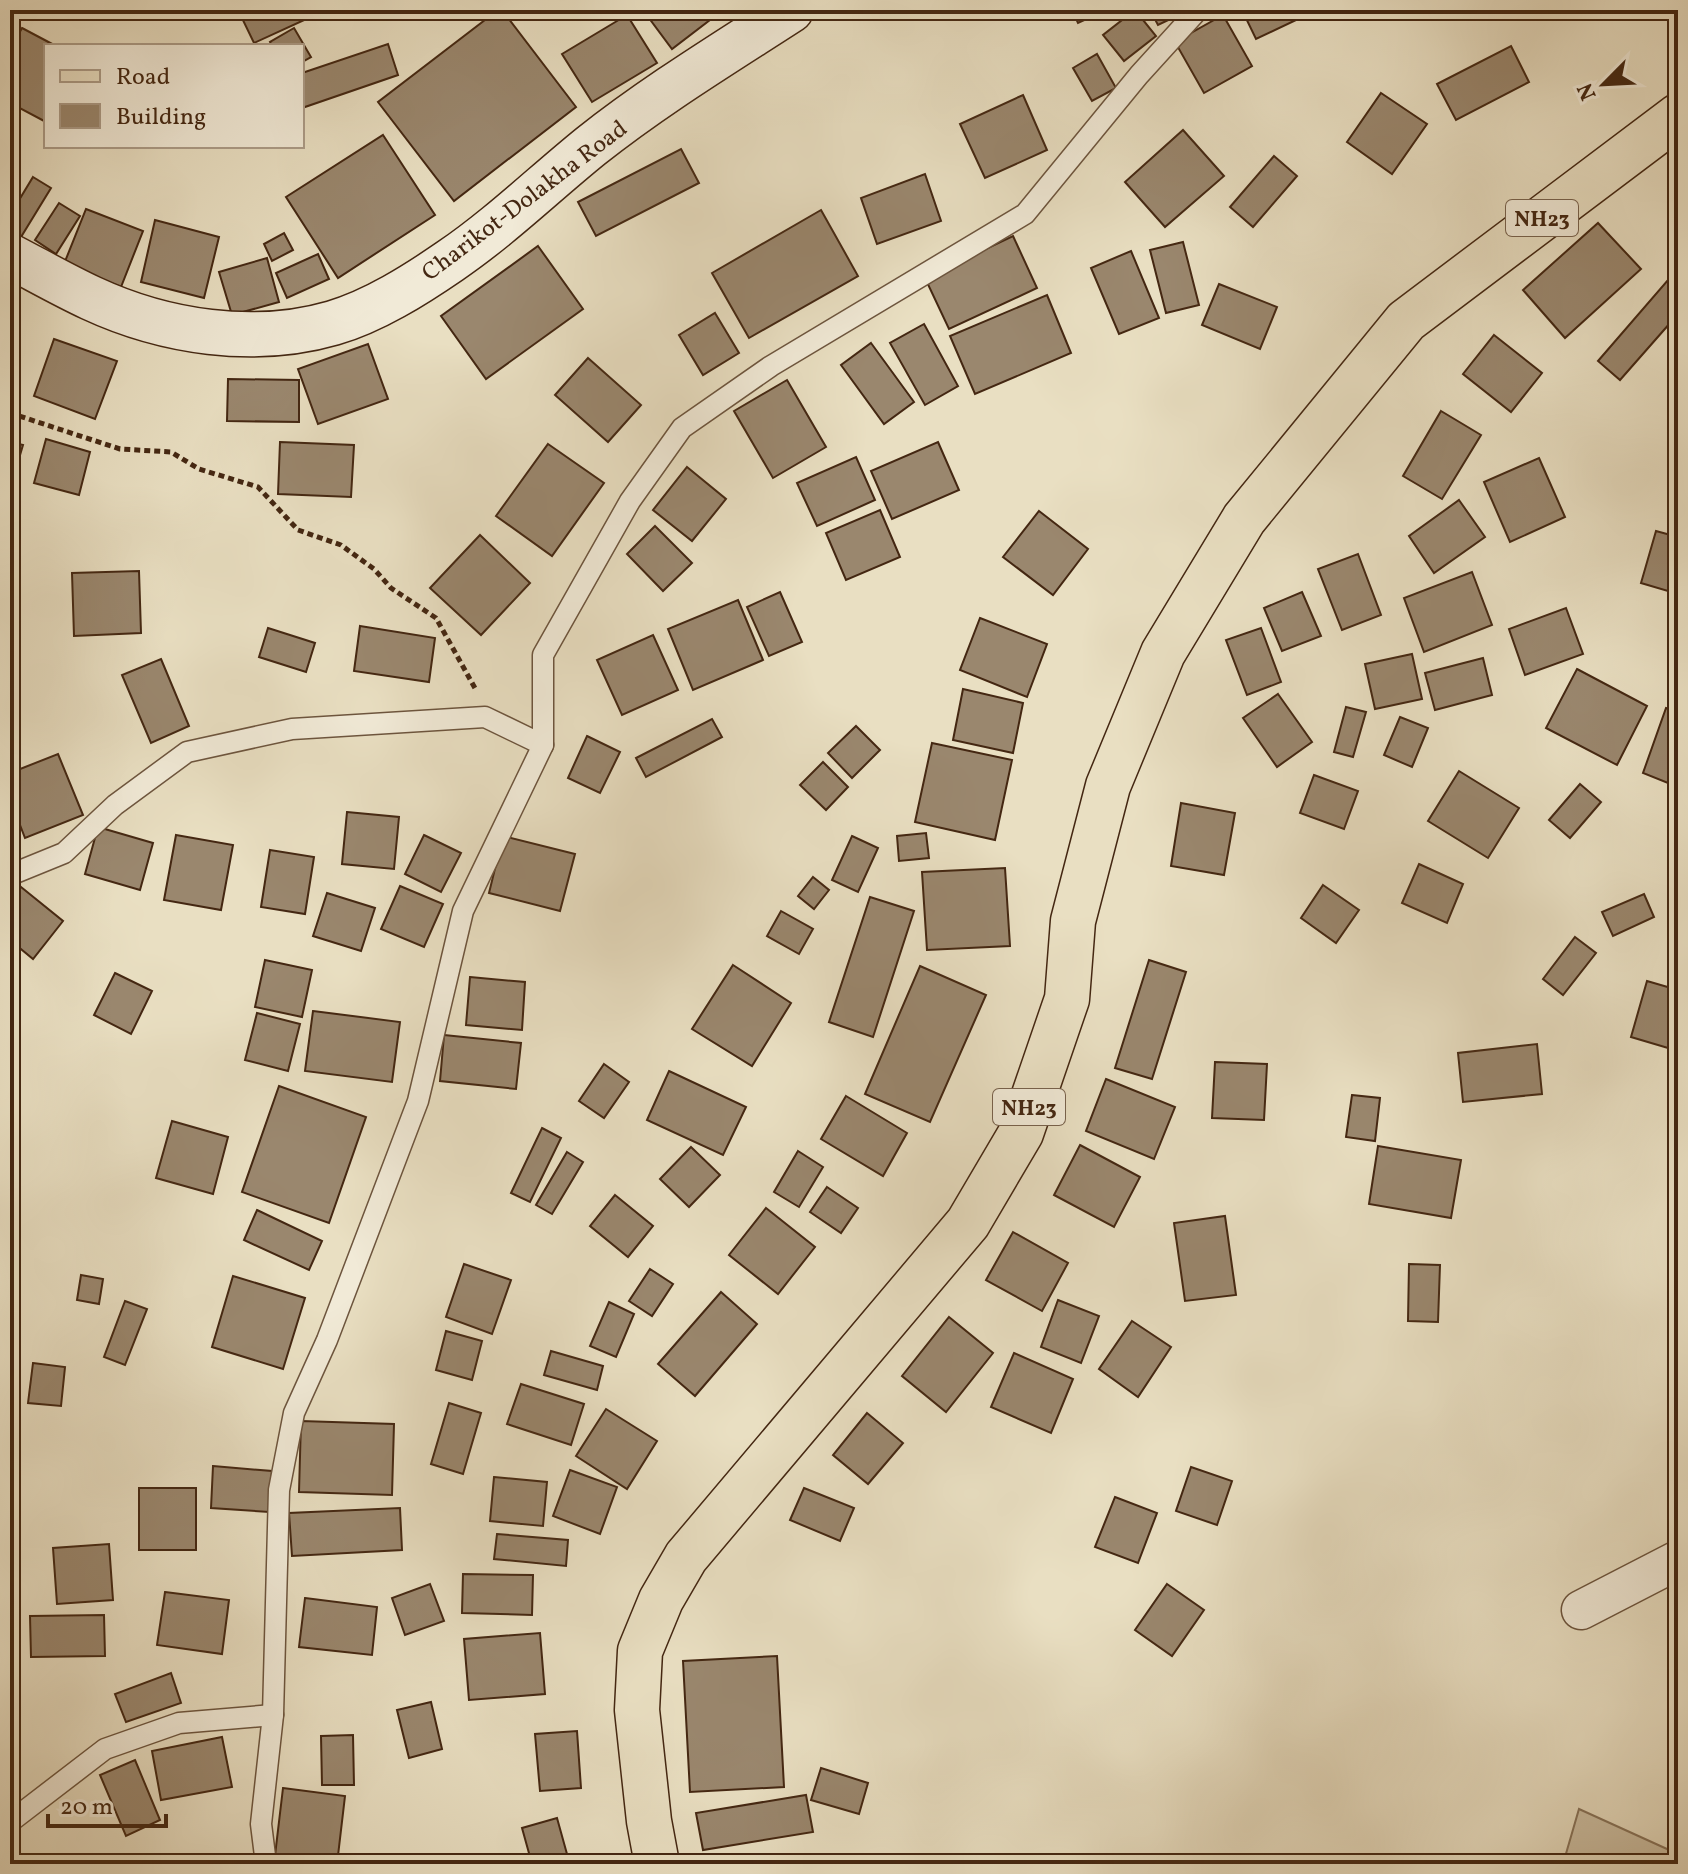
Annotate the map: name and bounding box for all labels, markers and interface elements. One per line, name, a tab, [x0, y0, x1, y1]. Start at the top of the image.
legend	[44, 44, 304, 148]
north arrow	[1564, 44, 1644, 124]
text: Road	[116, 61, 170, 95]
text: N	[1571, 77, 1605, 105]
text: Building	[116, 101, 206, 135]
street label: Charikot-Dolakha Road	[415, 113, 635, 290]
road number: NH23	[1506, 200, 1578, 236]
road number: NH23	[993, 1089, 1065, 1125]
scale bar	[48, 1778, 166, 1828]
text: 20 m	[60, 1791, 113, 1825]

